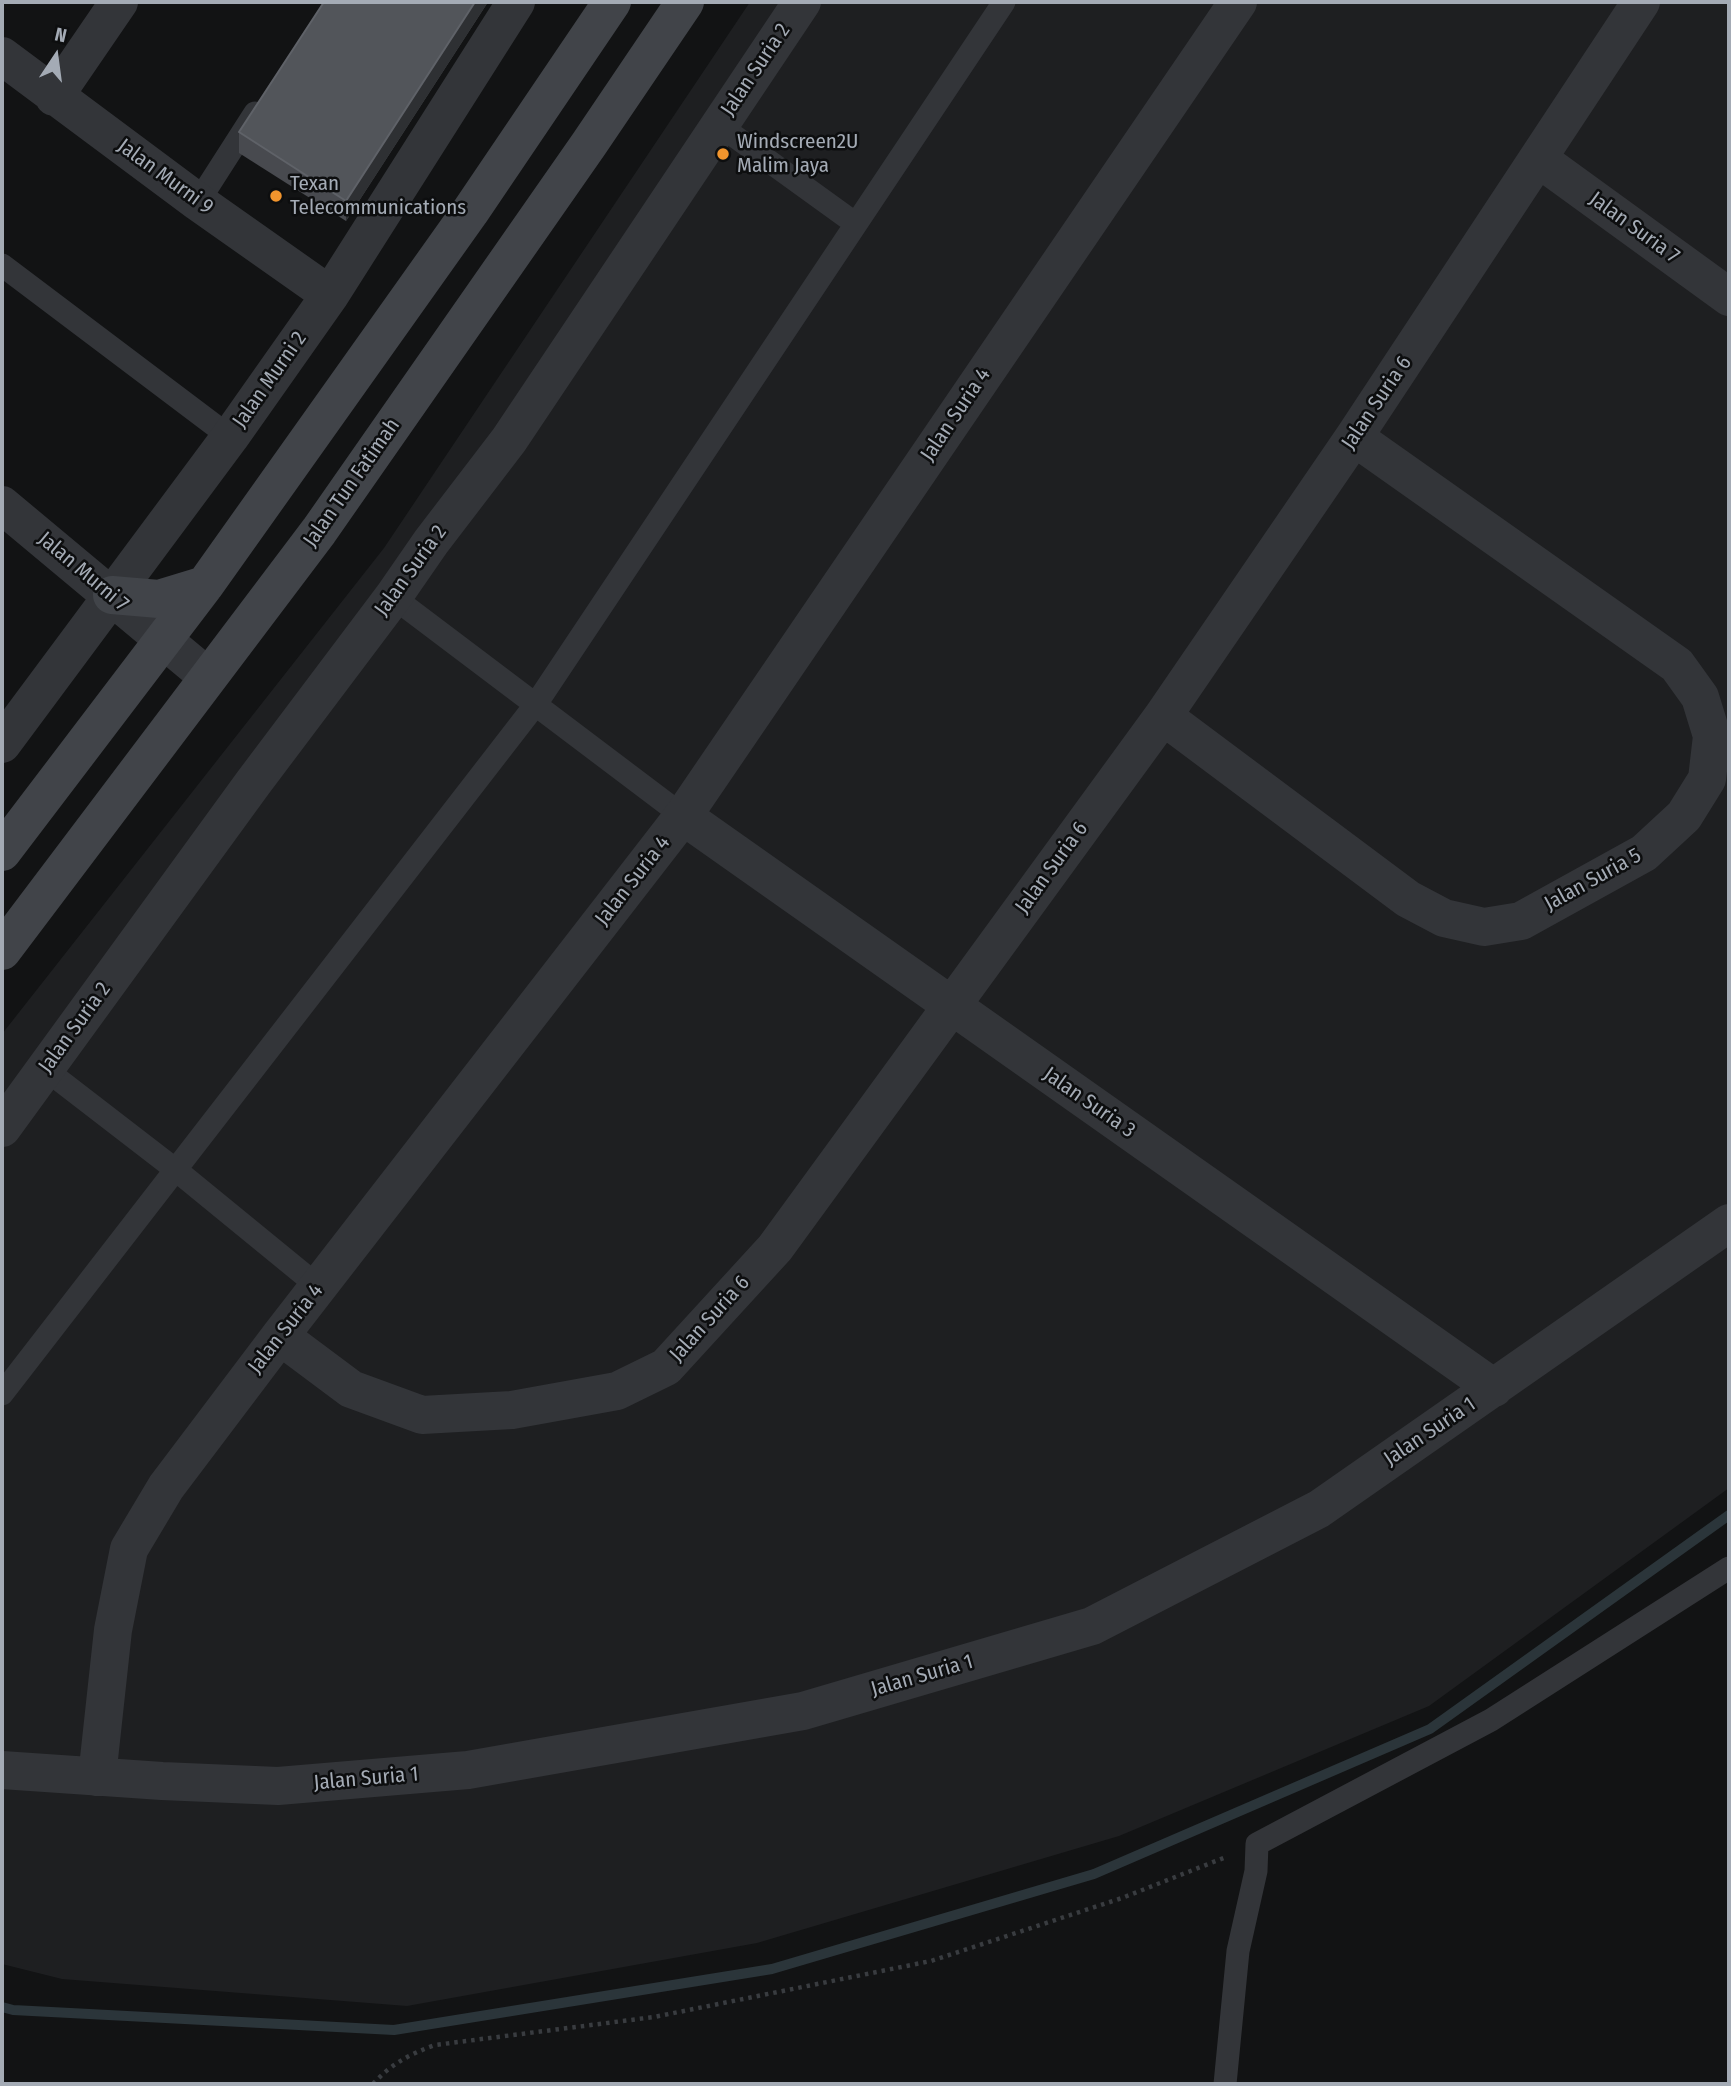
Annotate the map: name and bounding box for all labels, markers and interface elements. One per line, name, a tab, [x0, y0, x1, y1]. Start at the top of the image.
street label: Jalan Suria 2	[716, 19, 796, 121]
north arrow	[21, 21, 91, 91]
text: N	[53, 23, 69, 48]
place label: Windscreen2U Malim Jaya	[737, 129, 858, 179]
street label: Jalan Murni 9	[112, 134, 218, 220]
marker: Windscreen2U Malim Jaya	[715, 146, 731, 162]
place label: Texan Telecommunications	[290, 171, 466, 221]
street label: Jalan Suria 7	[1584, 187, 1684, 269]
marker: Texan Telecommunications	[268, 188, 284, 204]
street label: Jalan Murni 2	[228, 327, 312, 433]
street label: Jalan Suria 6	[1337, 352, 1417, 454]
street label: Jalan Suria 4	[916, 364, 996, 466]
street label: Jalan Tun Fatimah	[298, 414, 406, 552]
street label: Jalan Suria 2	[370, 521, 452, 621]
street label: Jalan Murni 7	[33, 527, 133, 617]
street label: Jalan Suria 6	[1010, 817, 1094, 919]
street label: Jalan Suria 4	[590, 831, 676, 931]
street label: Jalan Suria 5	[1540, 843, 1646, 917]
street label: Jalan Suria 2	[34, 978, 116, 1078]
street label: Jalan Suria 3	[1038, 1062, 1140, 1144]
street label: Jalan Suria 6	[665, 1271, 755, 1367]
street label: Jalan Suria 4	[243, 1279, 329, 1379]
street label: Jalan Suria 1	[1379, 1392, 1481, 1472]
street label: Jalan Suria 1	[868, 1649, 976, 1703]
street label: Jalan Suria 1	[313, 1762, 419, 1796]

